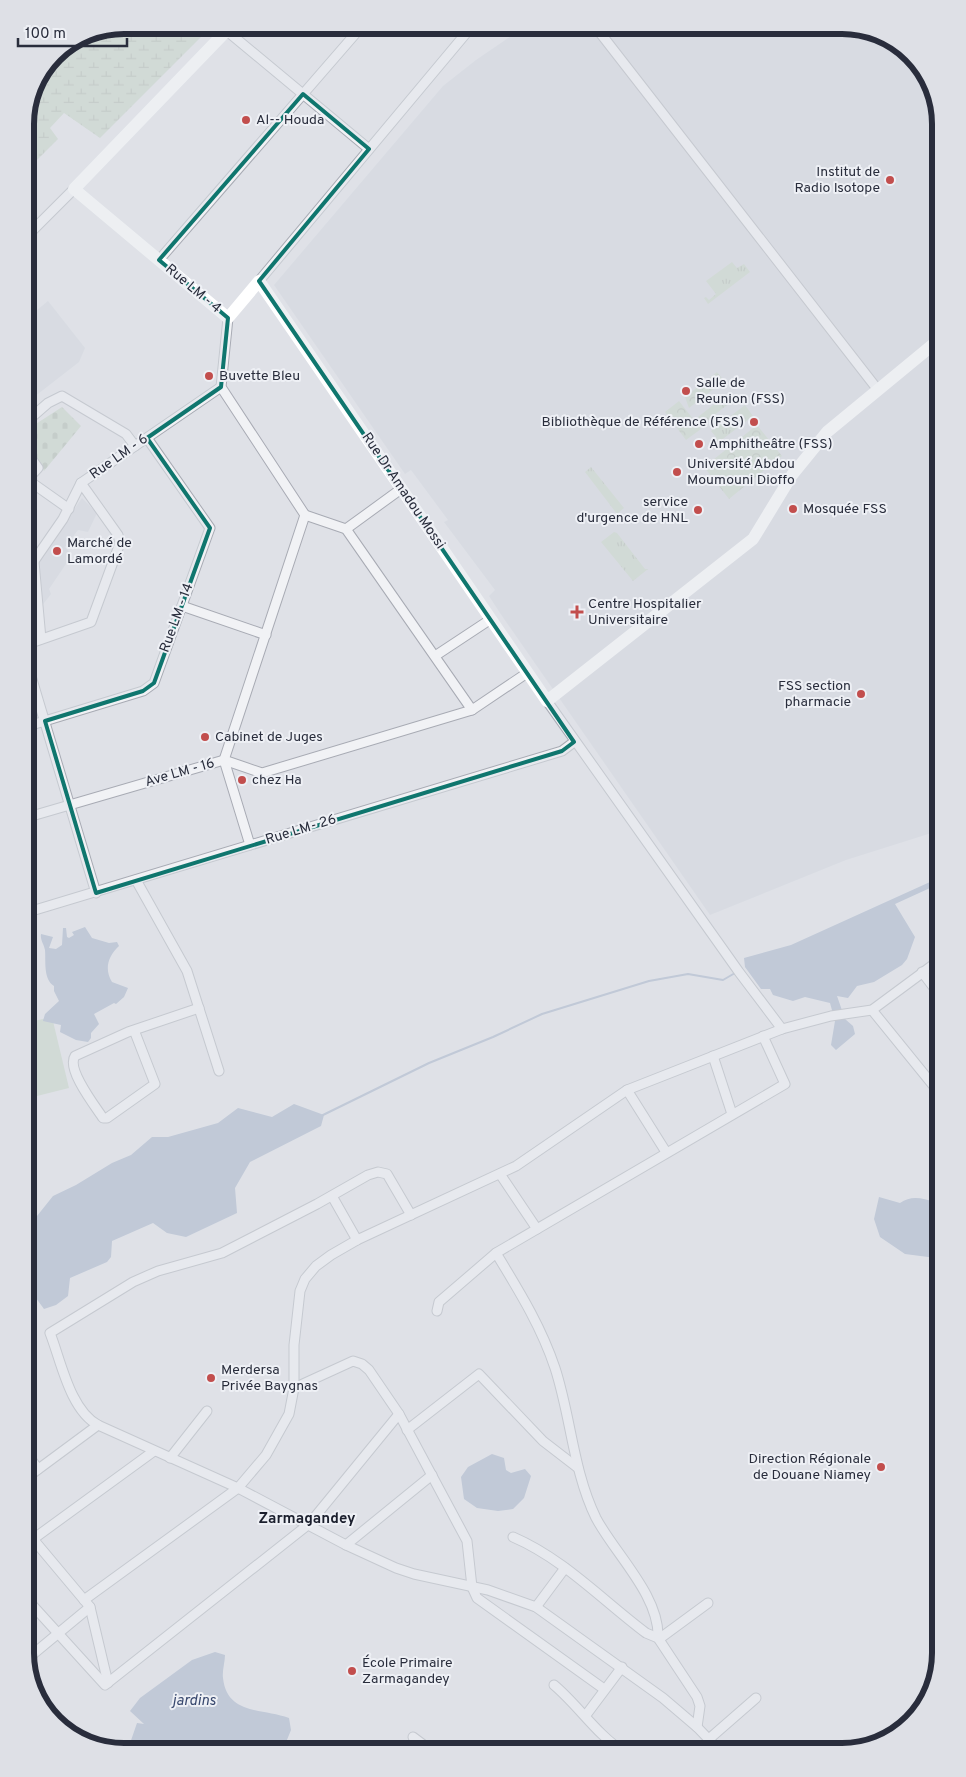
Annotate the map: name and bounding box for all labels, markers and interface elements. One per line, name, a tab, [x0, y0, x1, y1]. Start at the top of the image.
scale bar	[18, 15, 126, 47]
text: 100 m	[25, 25, 66, 44]
place label: Al-- Houda	[256, 112, 324, 129]
marker: Al-- Houda	[240, 114, 252, 126]
place label: Institut de Radio Isotope	[794, 164, 880, 197]
marker: Institut de Radio Isotope	[884, 174, 896, 186]
street label: Rue LM - 4	[162, 261, 224, 317]
place label: Buvette Bleu	[219, 368, 300, 385]
marker: Buvette Bleu	[203, 370, 215, 382]
place label: Salle de Reunion (FSS)	[696, 375, 785, 408]
marker: Salle de Reunion (FSS)	[680, 385, 692, 397]
place label: Bibliothèque de Référence (FSS)	[541, 414, 744, 431]
marker: Bibliothèque de Référence (FSS)	[748, 416, 760, 428]
street label: Rue Dr Amadou Mossi	[358, 429, 448, 553]
street label: Rue LM - 6	[87, 431, 151, 483]
place label: Amphitheâtre (FSS)	[709, 436, 832, 453]
marker: Amphitheâtre (FSS)	[693, 438, 705, 450]
place label: Université Abdou Moumouni Dioffo	[687, 456, 795, 489]
marker: Université Abdou Moumouni Dioffo	[671, 466, 683, 478]
place label: service d'urgence de HNL	[576, 494, 688, 527]
place label: Mosquée FSS	[803, 501, 887, 518]
marker: Mosquée FSS	[787, 503, 799, 515]
marker: service d'urgence de HNL	[692, 504, 704, 516]
place label: Marché de Lamordé	[67, 535, 132, 568]
marker: Marché de Lamordé	[51, 545, 63, 557]
street label: Rue LM - 14	[157, 581, 197, 655]
place label: Centre Hospitalier Universitaire	[588, 596, 702, 629]
marker: Centre Hospitalier Universitaire	[570, 605, 584, 619]
place label: FSS section pharmacie	[778, 678, 851, 711]
marker: FSS section pharmacie	[855, 688, 867, 700]
place label: Cabinet de Juges	[215, 729, 323, 746]
marker: Cabinet de Juges	[199, 731, 211, 743]
street label: Ave LM - 16	[143, 755, 217, 791]
place label: chez Ha	[252, 772, 302, 789]
marker: chez Ha	[236, 774, 248, 786]
street label: Rue LM- 26	[263, 811, 339, 849]
place label: Merdersa Privée Baygnas	[221, 1362, 318, 1395]
marker: Merdersa Privée Baygnas	[205, 1372, 217, 1384]
place label: Direction Régionale de Douane Niamey	[748, 1451, 871, 1484]
marker: Direction Régionale de Douane Niamey	[875, 1461, 887, 1473]
district label: Zarmagandey	[259, 1510, 356, 1529]
place label: École Primaire Zarmagandey	[362, 1654, 453, 1688]
marker: École Primaire Zarmagandey	[346, 1665, 358, 1677]
water label: jardins	[171, 1692, 216, 1711]

